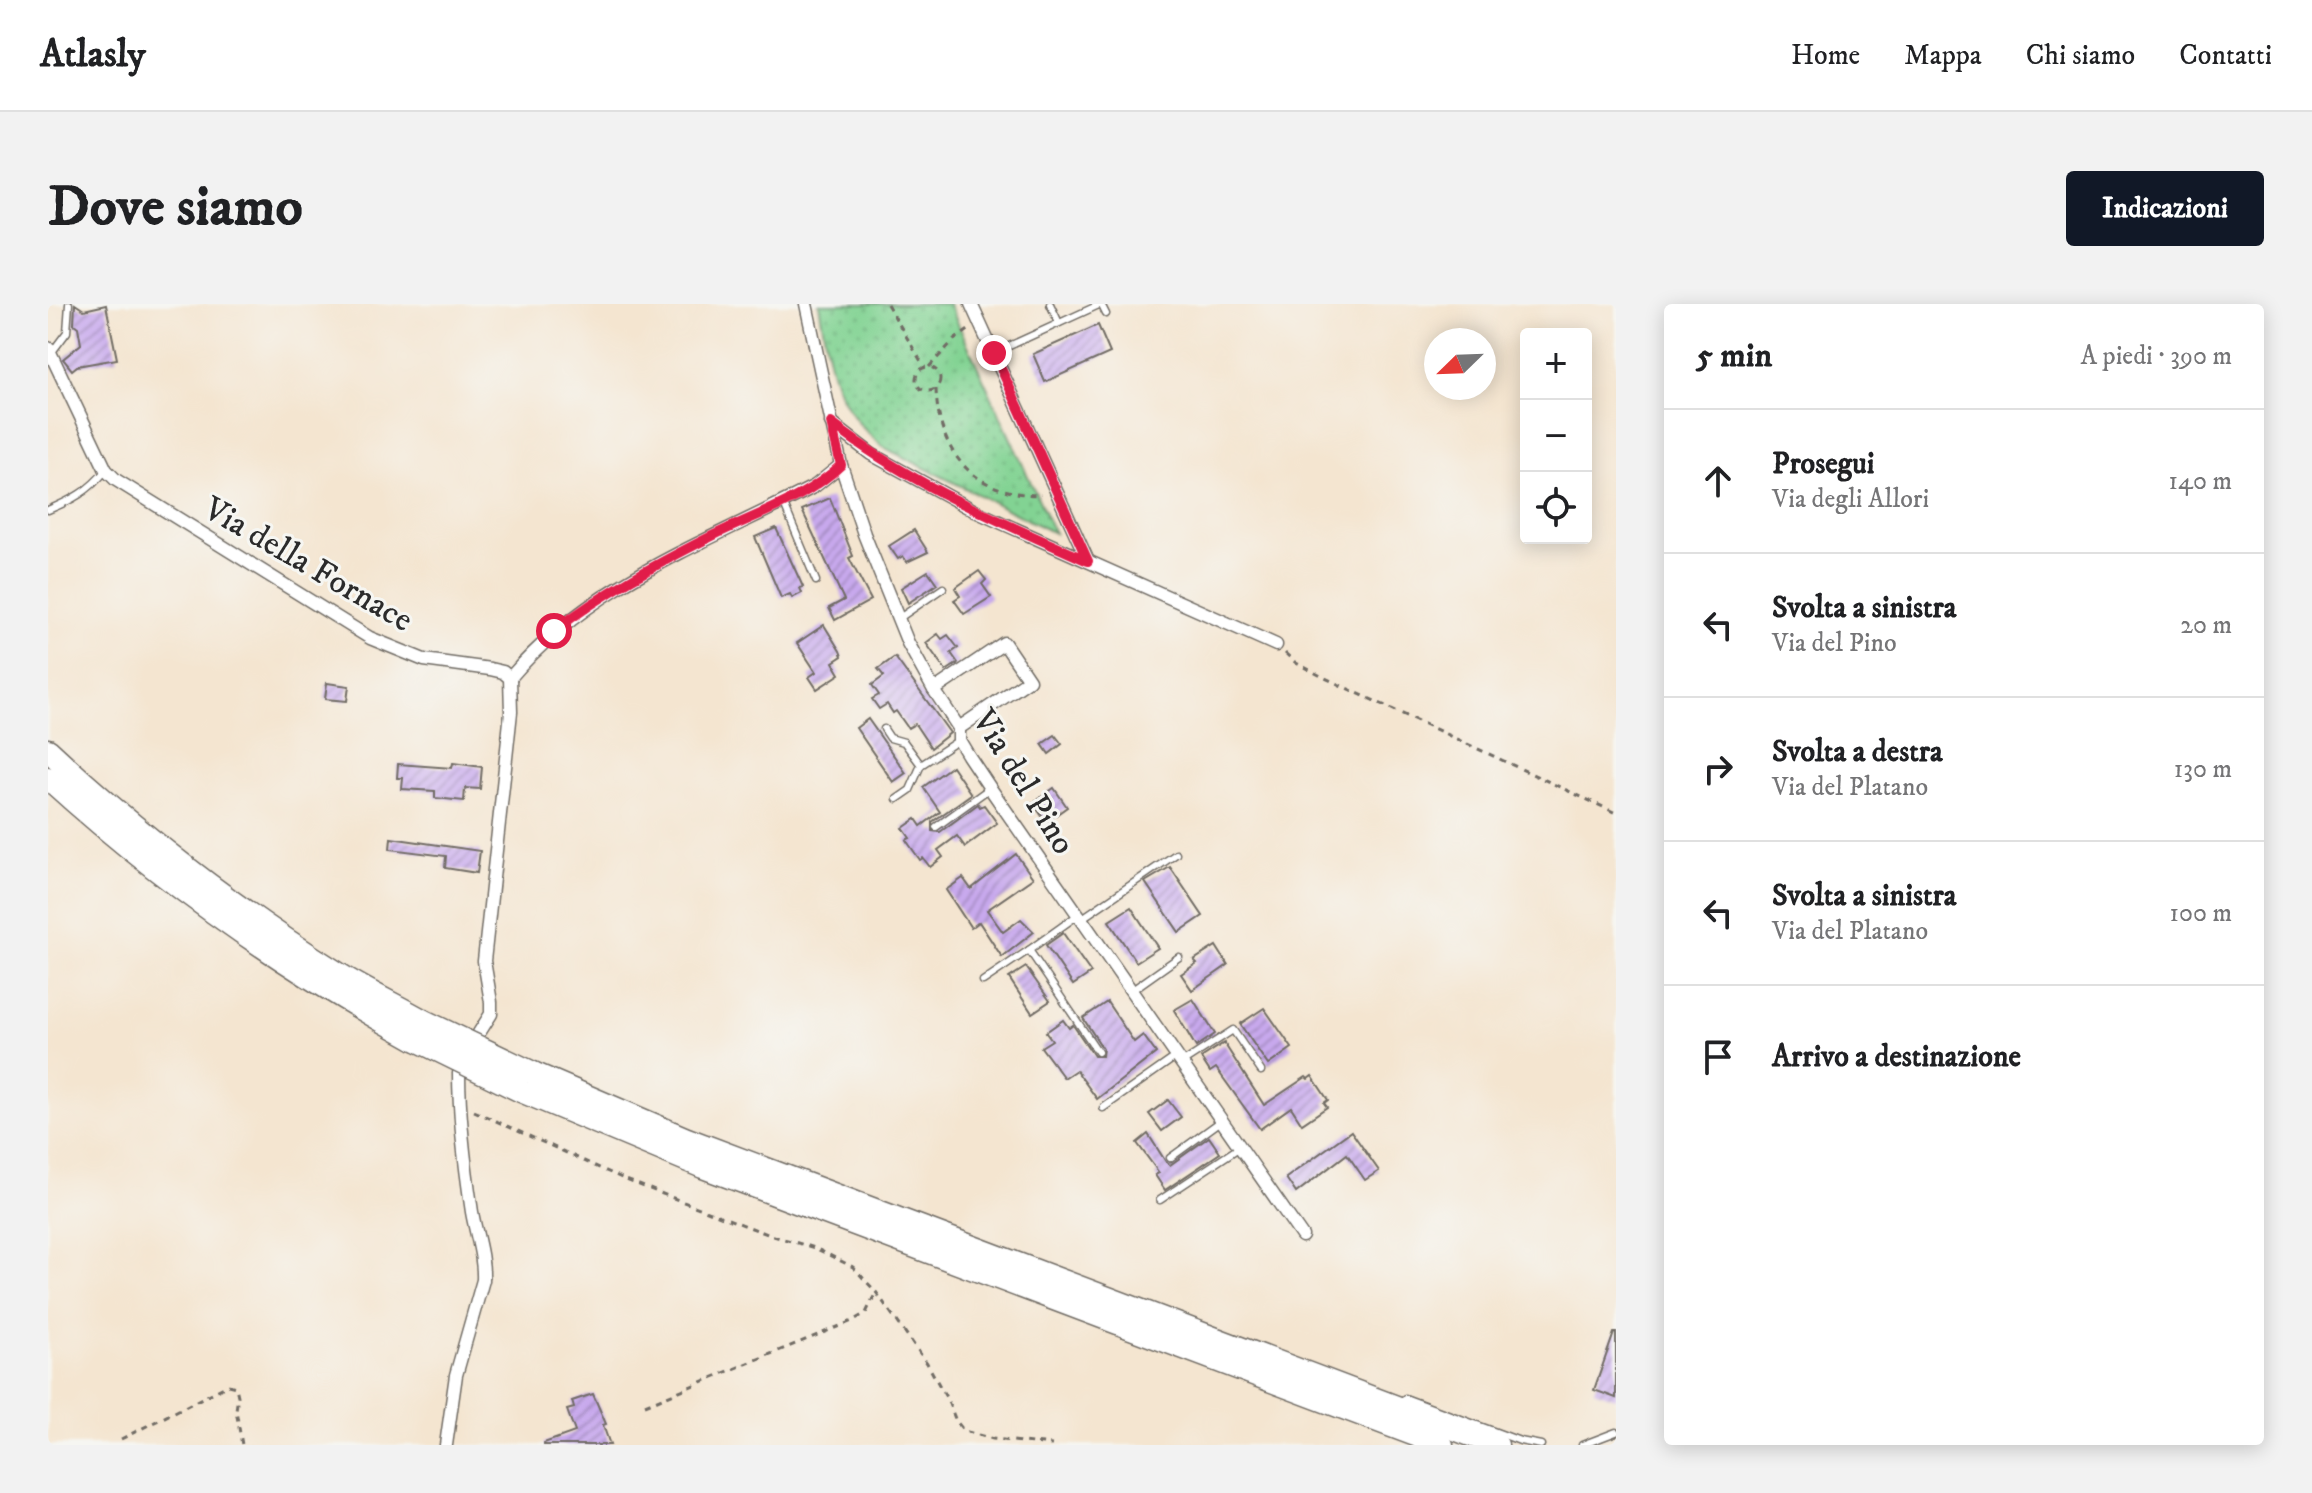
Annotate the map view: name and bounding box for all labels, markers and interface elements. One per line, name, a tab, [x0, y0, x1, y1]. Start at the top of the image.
text: Atlasly	[40, 31, 146, 79]
text: Home	[1791, 38, 1860, 73]
text: Mappa	[1904, 38, 1982, 73]
text: Chi siamo	[2026, 38, 2135, 73]
text: Contatti	[2179, 38, 2272, 73]
button: Indicazioni	[2066, 171, 2264, 246]
text: Dove siamo	[48, 173, 303, 243]
north arrow	[1424, 328, 1496, 400]
map controls	[1520, 328, 1592, 544]
button: +	[1520, 328, 1592, 400]
route end	[976, 335, 1012, 371]
text: 5 min	[1696, 335, 1772, 377]
text: A piedi · 390 m	[2080, 340, 2232, 373]
button: −	[1520, 400, 1592, 472]
text: Prosegui	[1772, 446, 1874, 483]
icon: ahead	[1696, 459, 1740, 503]
text: 140 m	[2168, 465, 2232, 498]
button: locate	[1520, 472, 1592, 544]
text: Via degli Allori	[1772, 483, 1929, 516]
street label: Via della Fornace	[195, 487, 420, 642]
text: Svolta a sinistra	[1772, 590, 1957, 627]
icon: left	[1696, 603, 1740, 647]
text: 20 m	[2180, 609, 2232, 642]
route start	[536, 613, 572, 649]
text: Via del Pino	[1772, 627, 1897, 660]
street label: Via del Pino	[962, 701, 1084, 862]
text: Svolta a destra	[1772, 734, 1943, 771]
icon: right	[1696, 747, 1740, 791]
text: 130 m	[2174, 753, 2232, 786]
text: Via del Platano	[1772, 771, 1928, 804]
text: Svolta a sinistra	[1772, 878, 1957, 915]
icon: left	[1696, 891, 1740, 935]
text: 100 m	[2169, 897, 2232, 930]
text: Via del Platano	[1772, 915, 1928, 948]
icon: arrive	[1696, 1035, 1740, 1079]
text: Arrivo a destinazione	[1772, 1039, 2021, 1076]

